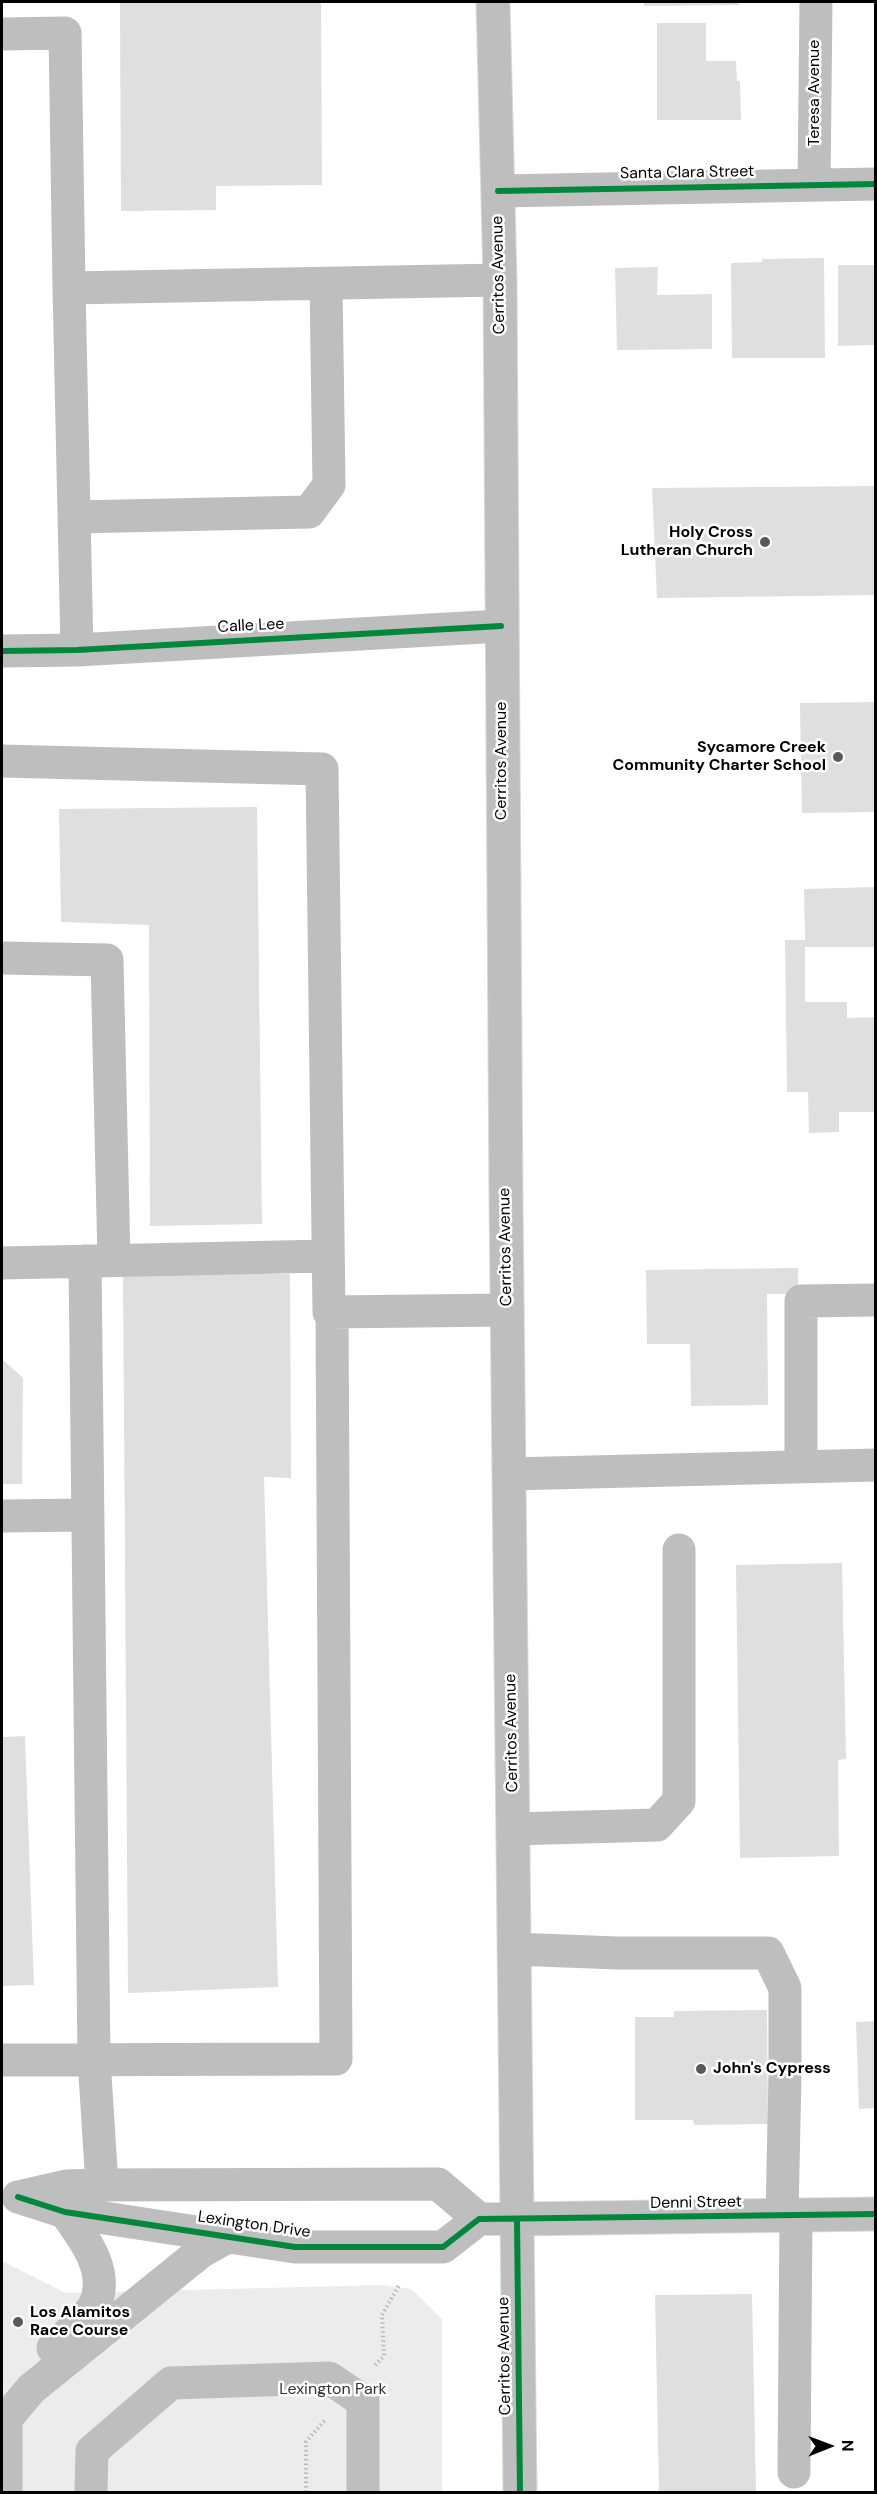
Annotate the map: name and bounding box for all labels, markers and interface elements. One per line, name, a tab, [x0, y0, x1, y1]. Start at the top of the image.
street label: Teresa Avenue	[805, 40, 825, 146]
street label: Santa Clara Street	[620, 162, 754, 184]
street label: Cerritos Avenue	[488, 216, 510, 334]
place label: Holy Cross Lutheran Church	[621, 523, 753, 561]
marker: Holy Cross Lutheran Church	[758, 535, 772, 549]
street label: Calle Lee	[217, 615, 285, 637]
street label: Cerritos Avenue	[492, 702, 512, 820]
place label: Sycamore Creek Community Charter School	[613, 738, 826, 776]
marker: Sycamore Creek Community Charter School	[831, 750, 845, 764]
street label: Cerritos Avenue	[495, 1188, 517, 1306]
street label: Cerritos Avenue	[501, 1674, 523, 1792]
place label: John's Cypress	[713, 2059, 831, 2079]
marker: John's Cypress	[694, 2062, 708, 2076]
street label: Denni Street	[650, 2193, 742, 2213]
street label: Lexington Drive	[196, 2208, 312, 2242]
street label: Cerritos Avenue	[494, 2297, 516, 2415]
place label: Los Alamitos Race Course	[30, 2303, 130, 2341]
marker: Los Alamitos Race Course	[11, 2315, 25, 2329]
park label: Lexington Park	[279, 2380, 387, 2400]
north arrow	[799, 2416, 859, 2476]
text: N	[837, 2440, 858, 2452]

